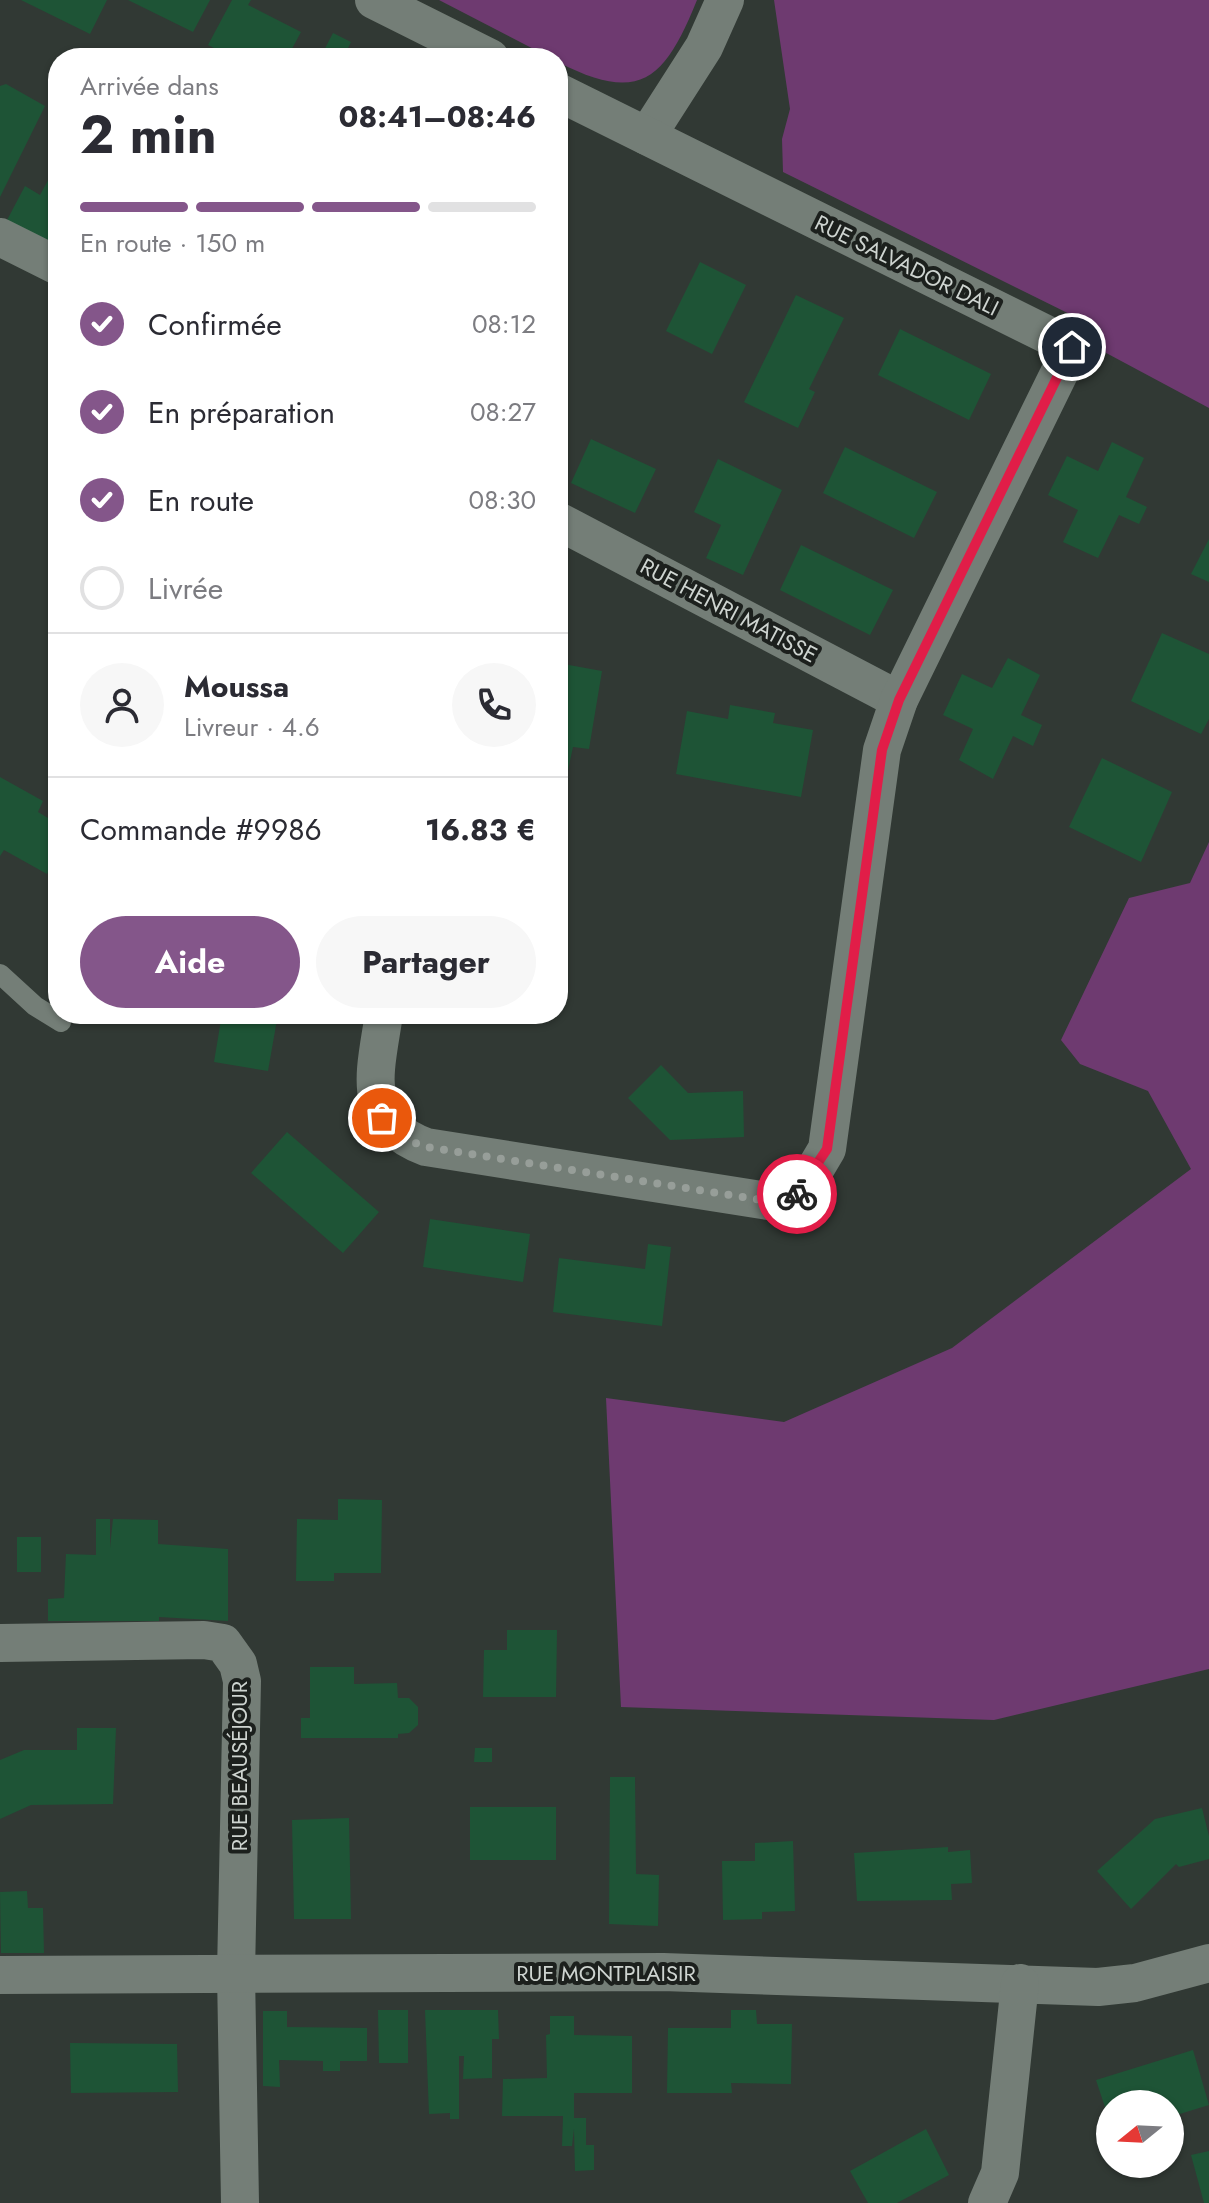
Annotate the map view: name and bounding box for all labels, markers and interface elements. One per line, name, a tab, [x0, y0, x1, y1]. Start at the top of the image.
text: Arrivée dans	[80, 67, 219, 105]
text: 08:41–08:46	[339, 95, 536, 138]
text: 2 min	[80, 97, 217, 173]
street label: RUE SALVADOR DALI	[810, 207, 1004, 323]
text: En route · 150 m	[80, 224, 265, 262]
icon: check	[80, 302, 124, 346]
text: Confirmée	[148, 303, 282, 346]
text: 08:12	[472, 305, 536, 343]
pin	[1038, 313, 1106, 381]
icon: home	[1050, 325, 1094, 369]
icon: check	[80, 390, 124, 434]
text: En préparation	[148, 391, 335, 434]
text: 08:27	[470, 393, 536, 431]
icon: check	[80, 478, 124, 522]
text: En route	[148, 479, 254, 522]
text: 08:30	[469, 481, 536, 519]
street label: RUE HENRI MATISSE	[635, 550, 823, 670]
text: Livrée	[148, 567, 223, 610]
button: person	[80, 663, 164, 747]
button: phone	[452, 663, 536, 747]
text: Moussa	[184, 665, 289, 708]
text: Livreur · 4.6	[184, 708, 320, 746]
text: Commande #9986	[80, 808, 322, 851]
text: 16.83 €	[425, 808, 536, 851]
button: Aide	[80, 916, 300, 1008]
button: Partager	[316, 916, 536, 1008]
pin	[348, 1084, 416, 1152]
icon: bag	[360, 1096, 404, 1140]
courier	[757, 1154, 837, 1234]
icon: bike	[775, 1172, 819, 1216]
street label: RUE BEAUSÉJOUR	[223, 1680, 255, 1851]
street label: RUE MONTPLAISIR	[516, 1957, 696, 1989]
north arrow	[1096, 2090, 1184, 2178]
map controls	[1096, 2090, 1184, 2178]

